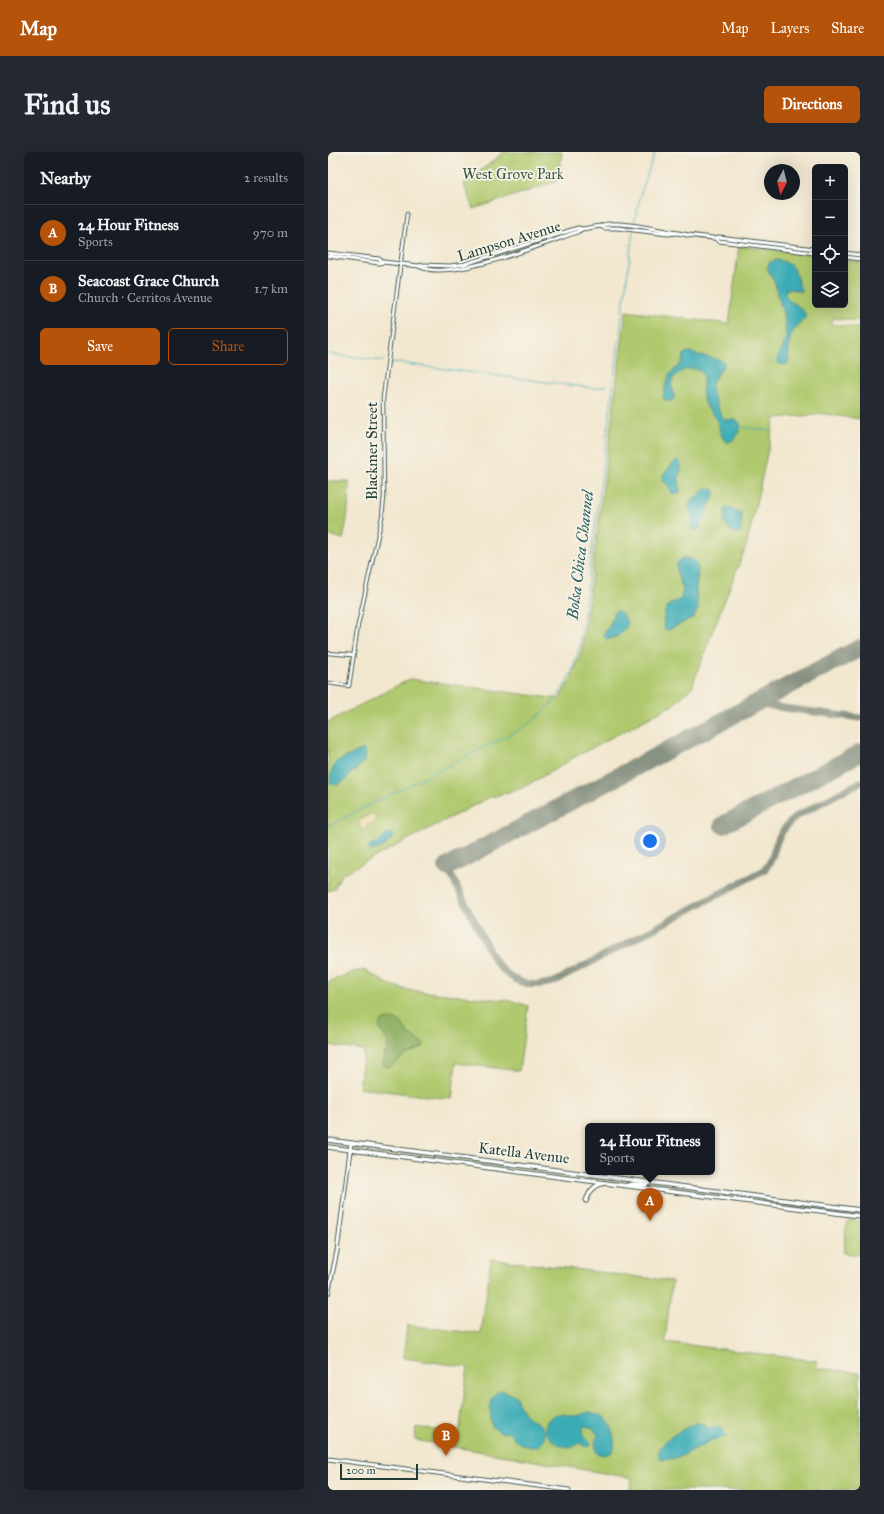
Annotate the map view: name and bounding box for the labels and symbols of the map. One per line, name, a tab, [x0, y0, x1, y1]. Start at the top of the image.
north arrow	[764, 164, 800, 200]
park label: West Grove Park	[462, 165, 564, 183]
street label: Lampson Avenue	[455, 217, 563, 265]
street label: Blackmer Street	[363, 401, 381, 500]
water label: Bolsa Chica Channel	[563, 488, 598, 622]
your location	[640, 831, 660, 851]
street label: Katella Avenue	[478, 1139, 570, 1167]
pin: A	[637, 1188, 663, 1221]
pin: B	[433, 1423, 459, 1456]
scale bar	[340, 1462, 418, 1481]

